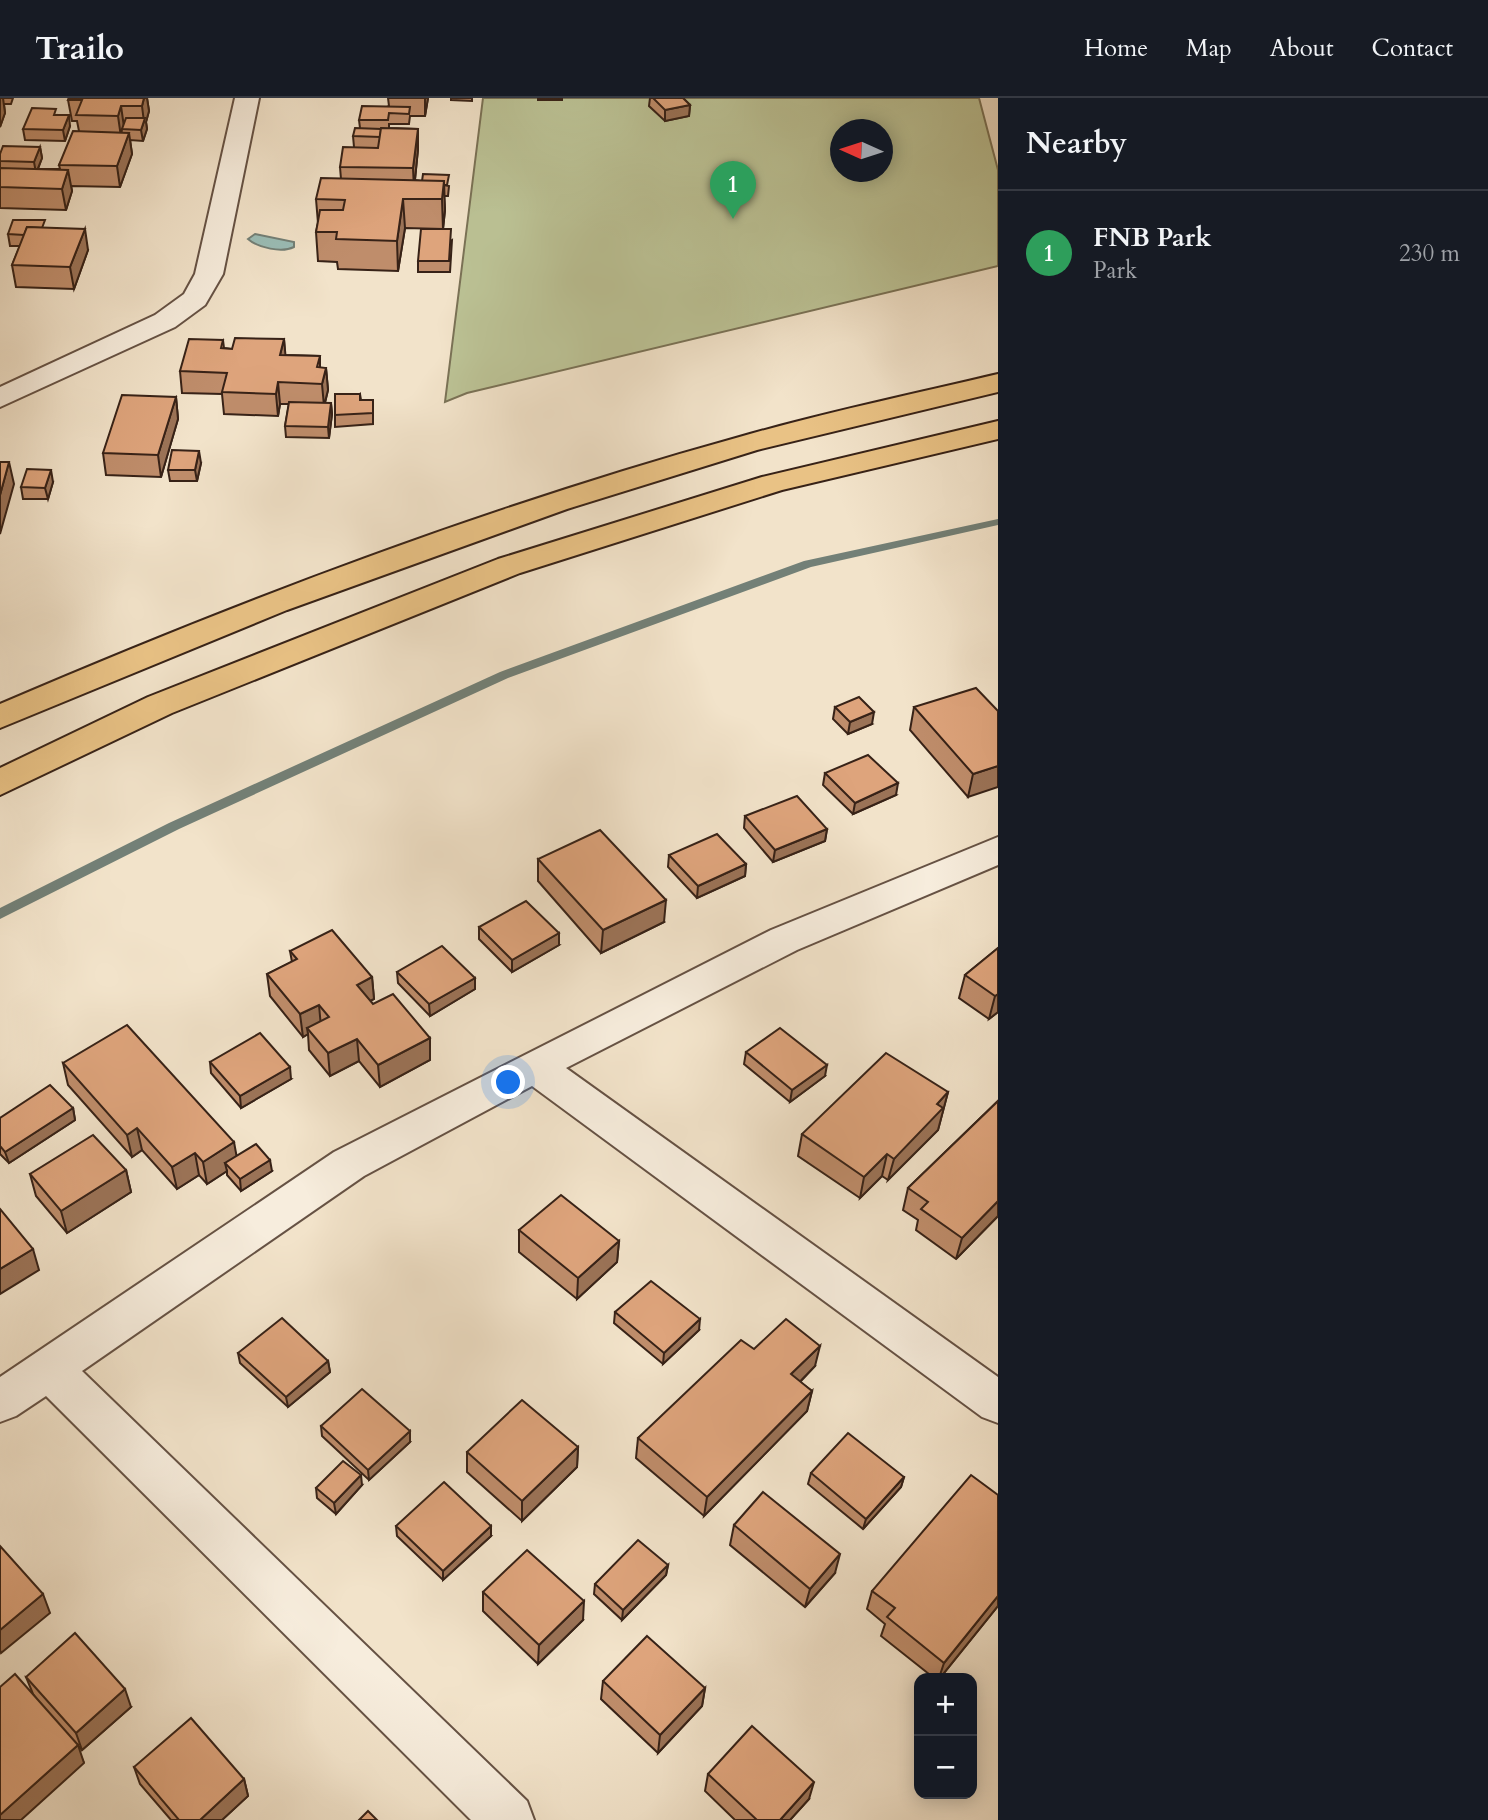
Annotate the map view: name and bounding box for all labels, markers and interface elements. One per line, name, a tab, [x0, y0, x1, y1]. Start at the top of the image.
text: Trailo	[35, 26, 124, 71]
text: Home	[1084, 32, 1148, 65]
text: Map	[1186, 32, 1232, 65]
text: About	[1270, 32, 1334, 65]
text: Contact	[1372, 32, 1453, 65]
north arrow	[830, 119, 893, 182]
text: Nearby	[1026, 123, 1127, 164]
pin: 1	[710, 161, 756, 219]
text: FNB Park	[1093, 220, 1212, 255]
text: 1	[1043, 238, 1055, 269]
text: 230 m	[1399, 238, 1460, 269]
text: Park	[1093, 255, 1137, 286]
your location	[491, 1065, 525, 1099]
map controls	[914, 1673, 977, 1799]
button: +	[914, 1673, 977, 1736]
button: −	[914, 1736, 977, 1799]

